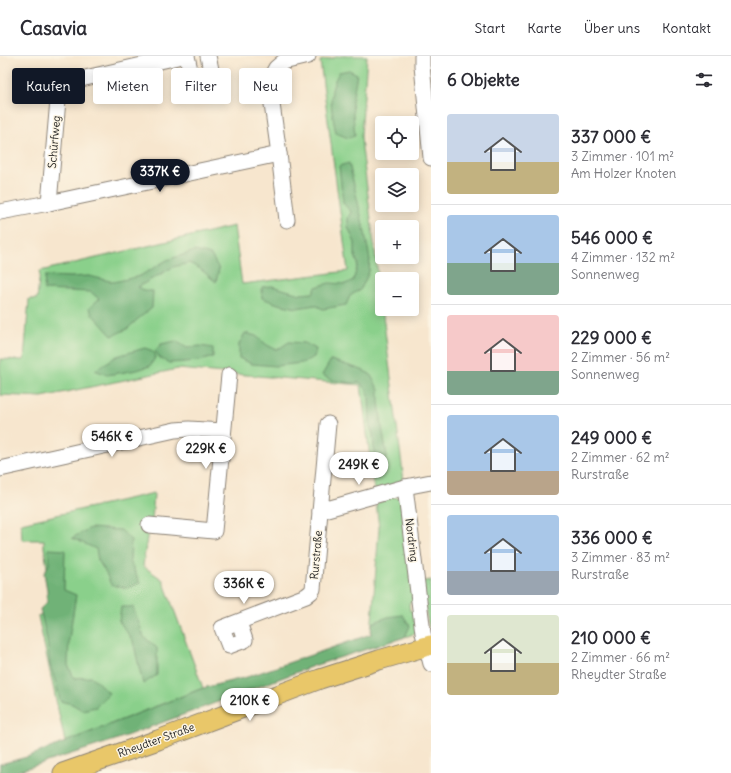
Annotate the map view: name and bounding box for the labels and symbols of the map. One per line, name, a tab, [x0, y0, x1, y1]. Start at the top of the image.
street label: Schürfweg	[45, 115, 63, 169]
pin: 337K €	[127, 159, 193, 193]
pin: 546K €	[79, 424, 145, 458]
pin: 229K €	[173, 436, 239, 470]
pin: 249K €	[326, 452, 392, 486]
street label: Nordring	[402, 517, 422, 563]
street label: Rurstraße	[307, 530, 325, 580]
pin: 336K €	[211, 571, 277, 605]
pin: 210K €	[217, 688, 283, 722]
street label: Rheydter Straße	[116, 720, 196, 760]

